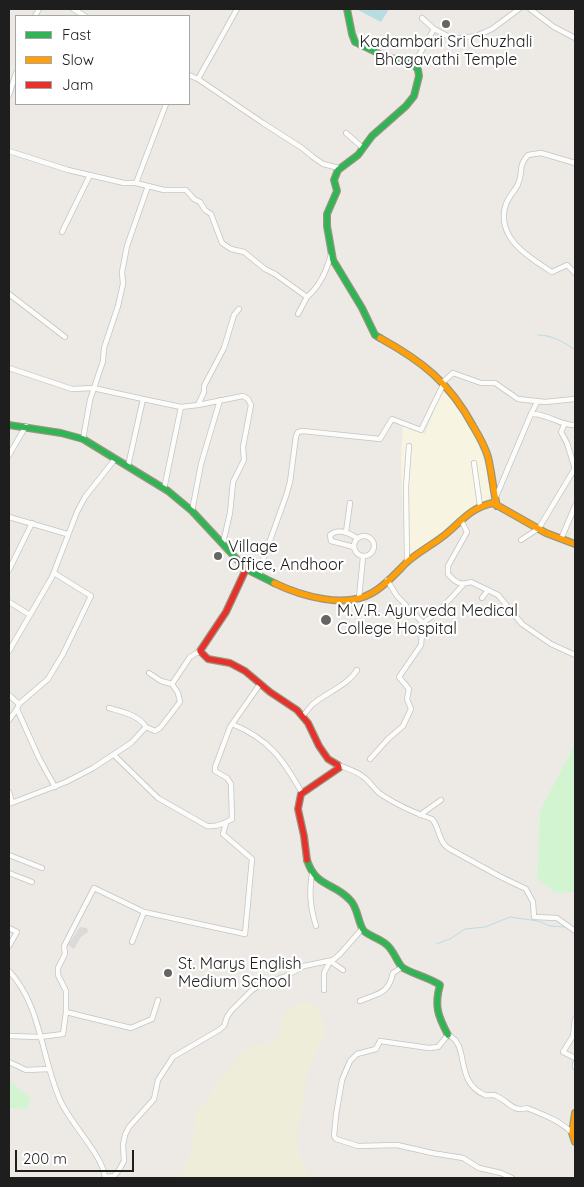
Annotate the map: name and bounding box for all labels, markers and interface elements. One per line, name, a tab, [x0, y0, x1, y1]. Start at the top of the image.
legend	[15, 15, 190, 105]
marker: Kadambari Sri Chuzhali Bhagavathi Temple	[440, 18, 452, 30]
text: Fast	[62, 25, 91, 44]
place label: Kadambari Sri Chuzhali Bhagavathi Temple	[360, 32, 532, 70]
text: Slow	[62, 50, 94, 69]
text: Jam	[62, 75, 93, 94]
place label: Village Office, Andhoor	[228, 537, 344, 575]
marker: Village Office, Andhoor	[212, 550, 224, 562]
place label: M.V.R. Ayurveda Medical College Hospital	[337, 601, 518, 639]
marker: M.V.R. Ayurveda Medical College Hospital	[319, 613, 333, 627]
place label: St. Marys English Medium School	[178, 954, 302, 992]
marker: St. Marys English Medium School	[162, 967, 174, 979]
scale bar	[18, 1140, 136, 1172]
text: 200 m	[23, 1149, 67, 1168]

